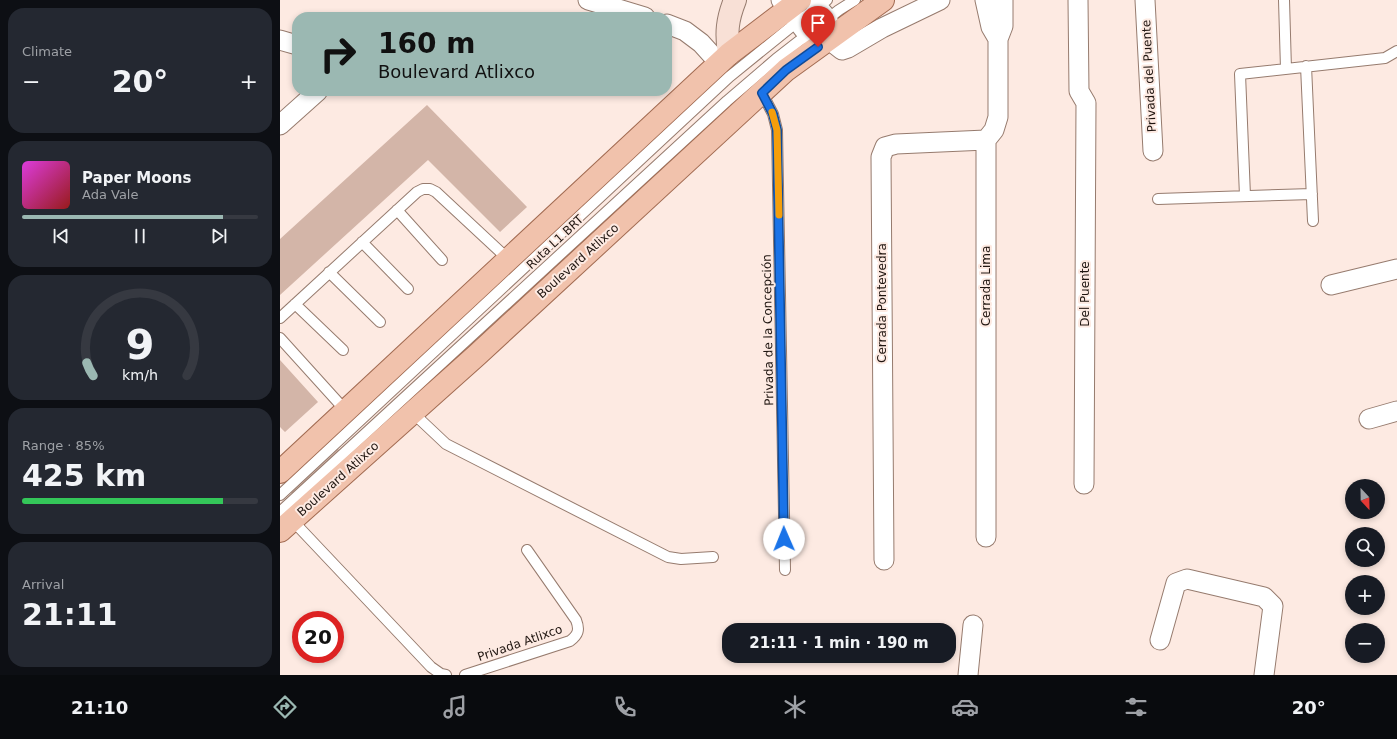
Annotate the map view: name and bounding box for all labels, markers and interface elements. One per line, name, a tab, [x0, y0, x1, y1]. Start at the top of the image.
pin	[801, 6, 835, 47]
icon: arrive	[807, 12, 829, 34]
street label: Privada del Puente	[1139, 20, 1159, 132]
text: 160 m	[378, 27, 475, 60]
icon: right	[312, 28, 364, 80]
text: Climate	[22, 44, 72, 59]
text: Boulevard Atlixco	[378, 61, 535, 82]
text: 20°	[112, 64, 168, 99]
text: −	[22, 69, 40, 94]
text: +	[240, 69, 258, 94]
text: Paper Moons	[82, 169, 191, 187]
text: Ada Vale	[82, 187, 138, 202]
street label: Ruta L1 BRT	[524, 212, 587, 272]
street label: Boulevard Atlixco	[534, 221, 622, 301]
icon: previous	[50, 225, 72, 247]
icon: pause	[129, 225, 151, 247]
icon: next	[208, 225, 230, 247]
street label: Cerrada Pontevedra	[875, 243, 889, 363]
street label: Cerrada Lima	[979, 246, 993, 326]
street label: Privada de la Concepción	[760, 254, 776, 406]
street label: Del Puente	[1078, 261, 1092, 327]
text: 9	[126, 319, 154, 368]
text: km/h	[122, 366, 158, 382]
text: Range · 85%	[22, 438, 105, 453]
street label: Boulevard Atlixco	[294, 439, 382, 519]
text: 425 km	[22, 458, 146, 493]
north arrow	[1345, 479, 1385, 519]
map controls	[1345, 479, 1385, 663]
position arrow	[763, 518, 805, 560]
button: search	[1345, 527, 1385, 567]
button: +	[1345, 575, 1385, 615]
text: Arrival	[22, 577, 64, 592]
text: 21:11	[22, 597, 118, 632]
speed limit sign: 20	[292, 611, 344, 663]
street label: Privada Atlixco	[476, 622, 564, 664]
button: −	[1345, 623, 1385, 663]
text: 21:11 · 1 min · 190 m	[749, 634, 929, 652]
icon: directions	[271, 693, 299, 721]
icon: music	[441, 693, 469, 721]
icon: phone	[611, 693, 639, 721]
icon: climate	[781, 693, 809, 721]
icon: car	[951, 693, 979, 721]
icon: filters	[1122, 693, 1150, 721]
text: 21:10	[71, 697, 128, 718]
text: 20°	[1292, 697, 1326, 718]

